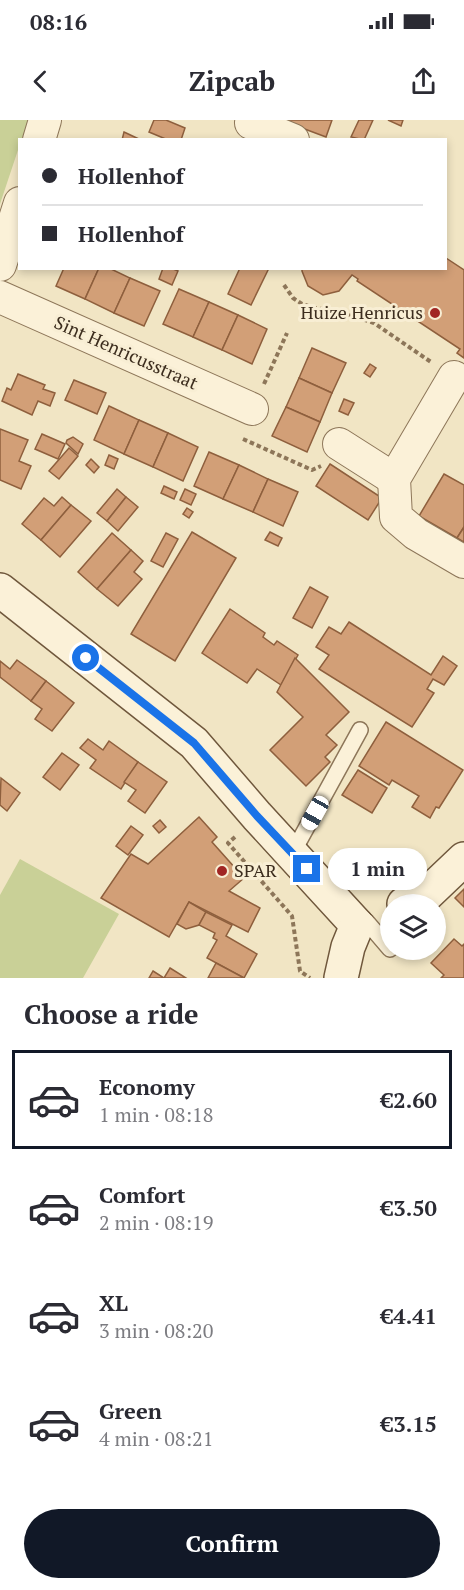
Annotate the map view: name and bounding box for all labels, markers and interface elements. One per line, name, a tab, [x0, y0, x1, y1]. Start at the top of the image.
text: 08:16	[30, 7, 87, 36]
text: Zipcab	[189, 63, 275, 99]
icon: back	[24, 65, 57, 98]
icon: share	[407, 65, 440, 98]
text: Hollenhof	[78, 161, 184, 190]
text: Hollenhof	[78, 219, 184, 248]
place label: Huize Henricus	[300, 300, 423, 324]
marker: Huize Henricus	[428, 306, 442, 320]
street label: Sint Henricusstraat	[51, 310, 202, 395]
route start	[72, 644, 99, 671]
car	[298, 793, 332, 833]
callout: 1 min	[328, 848, 427, 890]
route end	[293, 855, 320, 882]
text: 1 min	[350, 855, 405, 882]
place label: SPAR	[234, 858, 277, 882]
marker: SPAR	[215, 864, 229, 878]
map controls	[380, 894, 446, 960]
button: layers	[380, 894, 446, 960]
text: Choose a ride	[24, 996, 199, 1032]
text: Economy	[99, 1072, 195, 1101]
icon: car	[27, 1073, 81, 1127]
text: €2.60	[381, 1085, 437, 1114]
text: 1 min · 08:18	[99, 1101, 213, 1128]
text: Comfort	[99, 1180, 185, 1209]
icon: car	[27, 1181, 81, 1235]
text: €3.50	[381, 1193, 437, 1222]
text: 2 min · 08:19	[99, 1209, 213, 1236]
text: XL	[99, 1288, 128, 1317]
icon: car	[27, 1289, 81, 1343]
text: €4.41	[381, 1301, 437, 1330]
text: 3 min · 08:20	[99, 1317, 213, 1344]
text: Green	[99, 1396, 162, 1425]
icon: car	[27, 1397, 81, 1451]
text: €3.15	[381, 1409, 437, 1438]
text: 4 min · 08:21	[99, 1425, 213, 1452]
button: Confirm	[24, 1509, 440, 1578]

